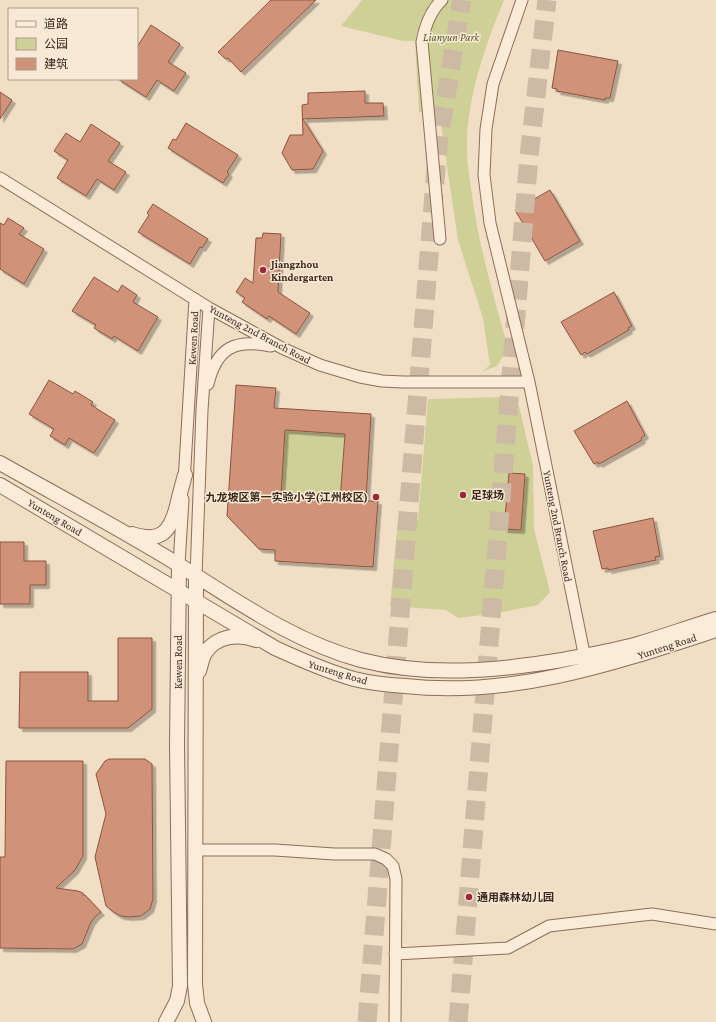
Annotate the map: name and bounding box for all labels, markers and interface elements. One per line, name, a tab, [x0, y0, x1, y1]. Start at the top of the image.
legend	[8, 8, 138, 80]
text: 道路	[44, 17, 68, 31]
park label: Lianyun Park	[423, 31, 480, 44]
text: 公园	[44, 37, 68, 51]
text: 建筑	[44, 57, 68, 71]
place label: Jiangzhou Kindergarten	[270, 258, 334, 283]
marker: Jiangzhou Kindergarten	[258, 265, 268, 275]
street label: Yunteng 2nd Branch Road	[207, 302, 313, 367]
street label: Kewen Road	[186, 310, 200, 365]
street label: Yunteng 2nd Branch Road	[540, 469, 575, 583]
place label: 足球场	[471, 489, 504, 501]
marker: 足球场	[458, 490, 468, 500]
place label: 九龙坡区第一实验小学(江州校区)	[206, 491, 368, 504]
marker: 九龙坡区第一实验小学(江州校区)	[371, 492, 381, 502]
street label: Yunteng Road	[25, 496, 84, 539]
street label: Yunteng Road	[636, 631, 698, 662]
street label: Kewen Road	[172, 635, 184, 689]
street label: Yunteng Road	[307, 657, 369, 688]
place label: 通用森林幼儿园	[477, 891, 554, 903]
marker: 通用森林幼儿园	[464, 892, 474, 902]

